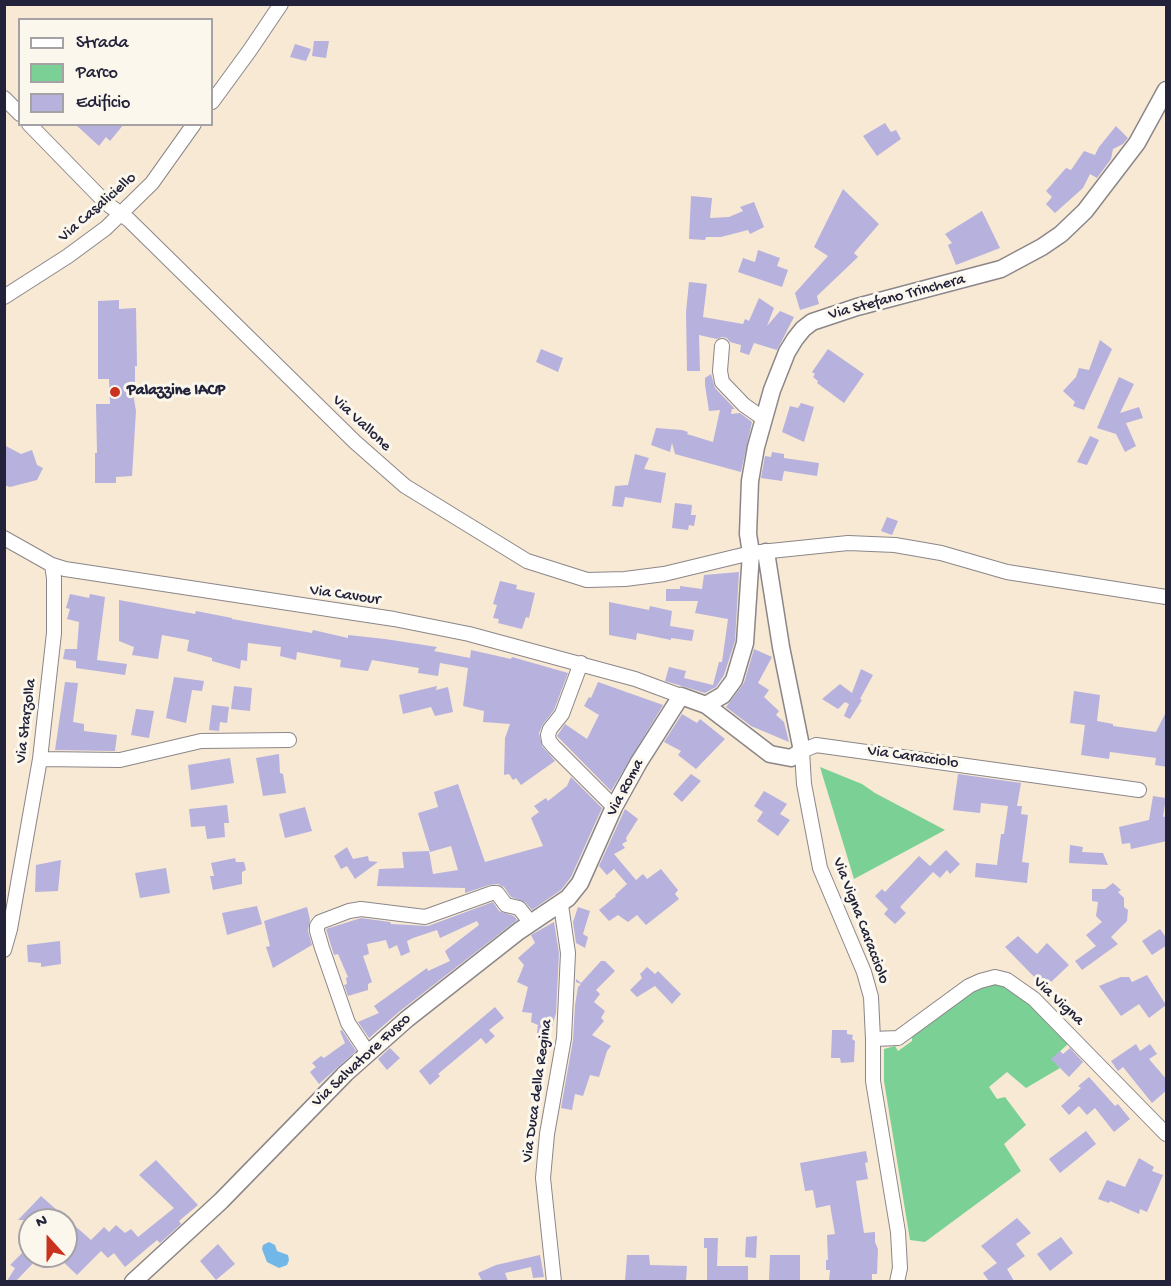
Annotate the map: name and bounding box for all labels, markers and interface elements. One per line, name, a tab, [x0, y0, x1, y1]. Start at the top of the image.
legend	[18, 18, 213, 126]
text: Strada	[76, 33, 129, 54]
text: Parco	[76, 63, 118, 84]
text: Edificio	[76, 93, 130, 114]
street label: Via Casaliciello	[55, 169, 141, 247]
street label: Via Stefano Trinchera	[827, 271, 967, 325]
place label: Palazzine IACP	[127, 382, 225, 402]
marker: Palazzine IACP	[108, 385, 122, 399]
street label: Via Vallone	[327, 392, 395, 456]
street label: Via Cavour	[308, 582, 382, 610]
street label: Via Starzolla	[12, 678, 42, 764]
street label: Via Caracciolo	[866, 742, 960, 774]
street label: Via Roma	[603, 756, 649, 820]
street label: Via Vigna Caracciolo	[827, 855, 893, 987]
street label: Via Vigna	[1028, 973, 1088, 1031]
street label: Via Salvatore Fusco	[308, 1010, 416, 1112]
street label: Via Duca della Regina	[518, 1018, 558, 1164]
north arrow	[18, 1208, 78, 1268]
text: N	[34, 1212, 50, 1233]

